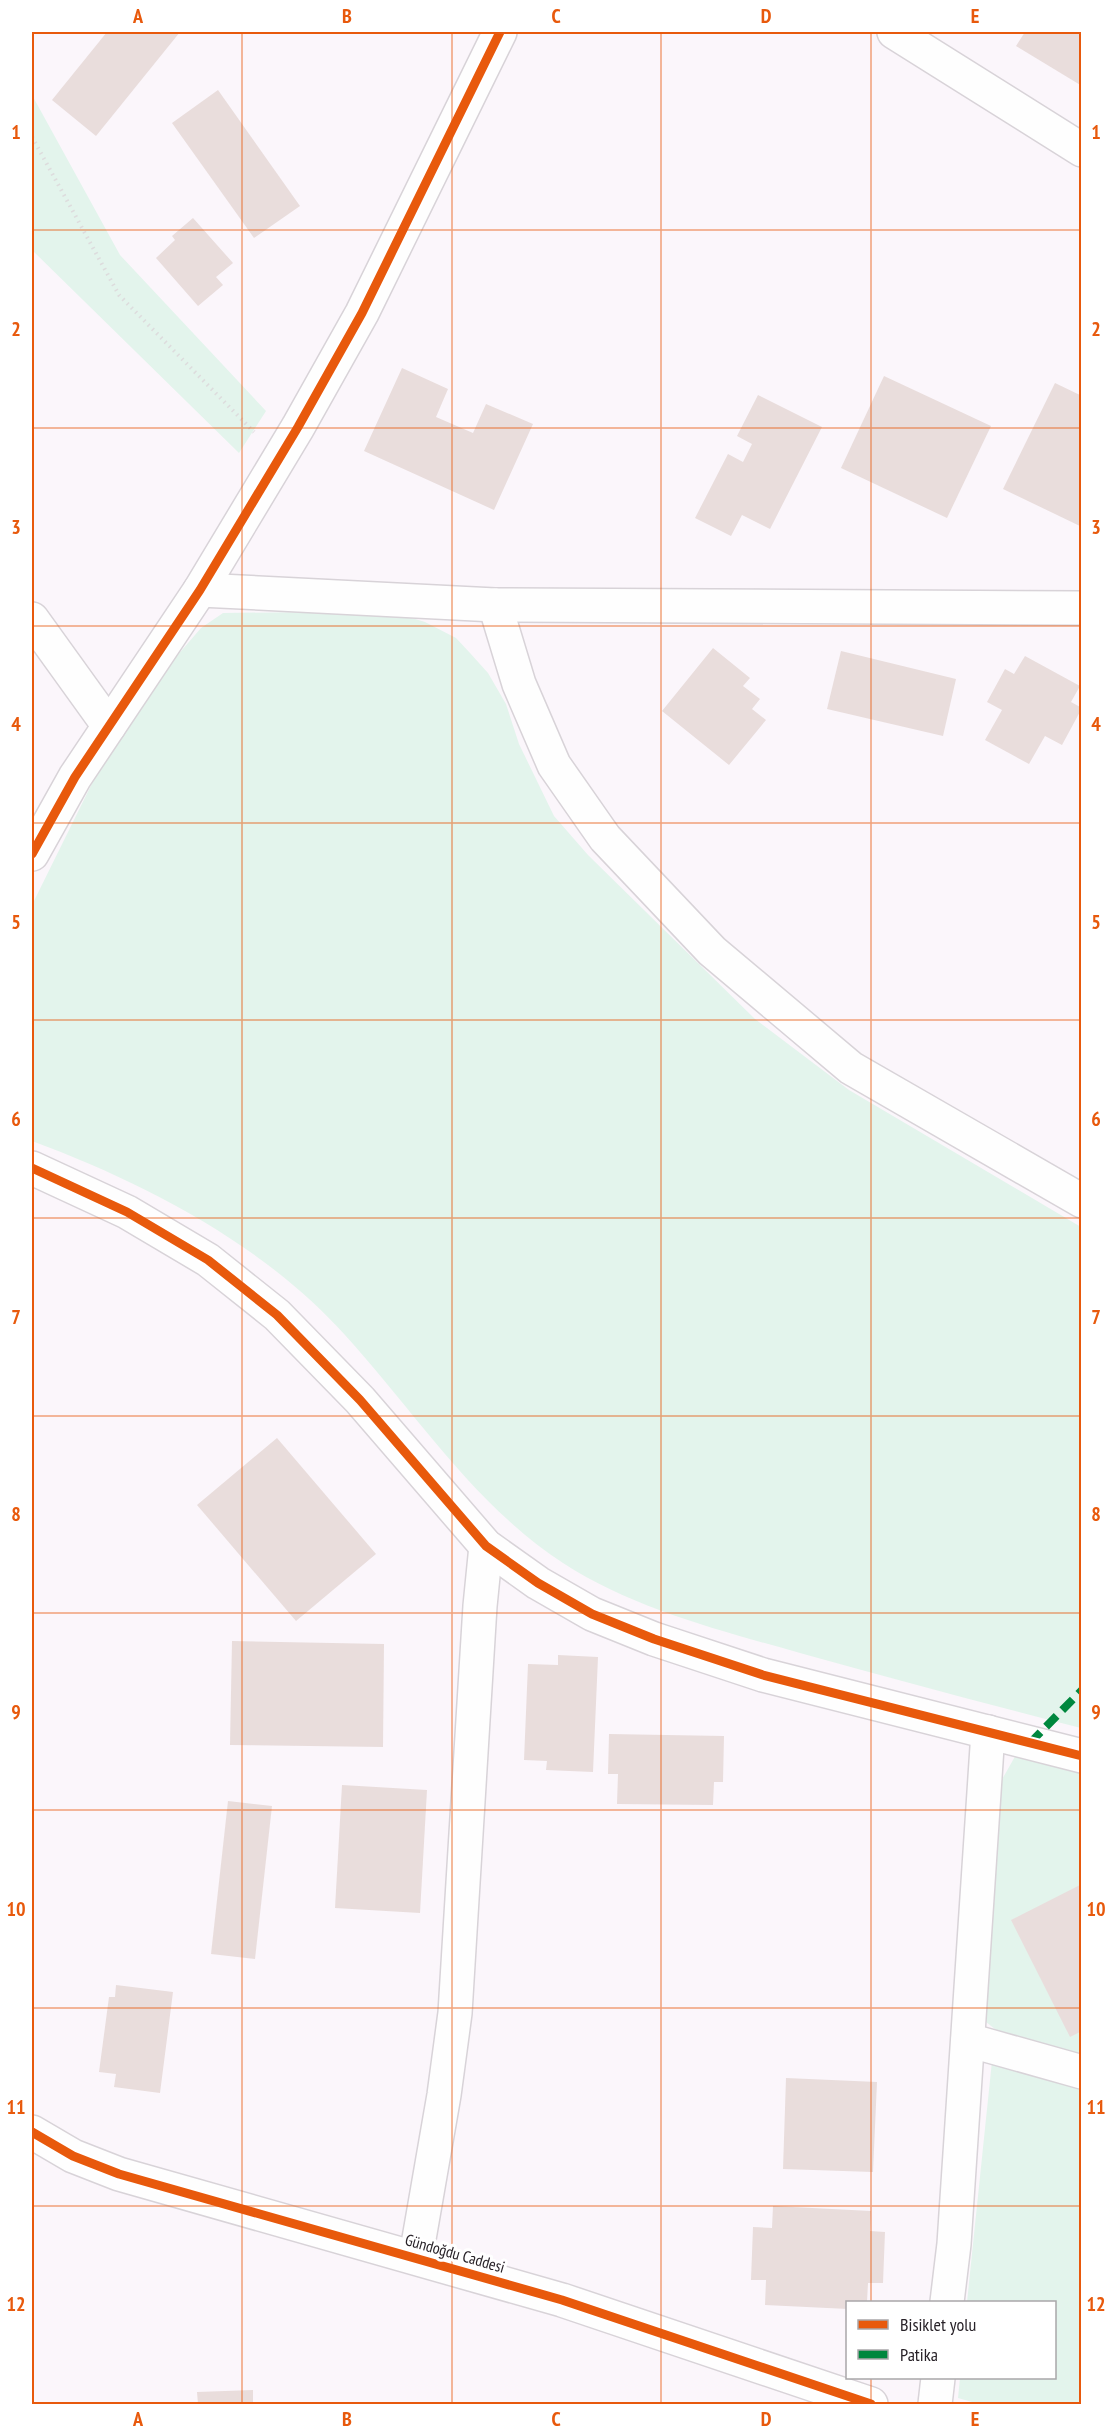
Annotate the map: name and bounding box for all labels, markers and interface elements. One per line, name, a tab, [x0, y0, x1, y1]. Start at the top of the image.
text: A	[132, 3, 144, 29]
text: B	[342, 3, 352, 29]
text: C	[551, 3, 561, 29]
text: D	[761, 3, 772, 29]
text: E	[971, 3, 979, 29]
text: 1	[11, 119, 21, 145]
text: 1	[1091, 119, 1101, 145]
text: 2	[11, 316, 21, 342]
text: 2	[1091, 316, 1101, 342]
text: 3	[11, 514, 21, 540]
text: 3	[1091, 514, 1101, 540]
text: 4	[11, 711, 21, 737]
text: 4	[1091, 711, 1101, 737]
text: 5	[11, 909, 21, 935]
text: 5	[1091, 909, 1101, 935]
text: 6	[11, 1106, 21, 1132]
text: 6	[1091, 1106, 1101, 1132]
text: 7	[11, 1304, 21, 1330]
text: 7	[1091, 1304, 1101, 1330]
text: 8	[11, 1501, 21, 1527]
text: 8	[1091, 1501, 1101, 1527]
text: 9	[11, 1699, 21, 1725]
text: 9	[1091, 1699, 1101, 1725]
text: 10	[6, 1896, 26, 1922]
text: 10	[1086, 1896, 1106, 1922]
text: 11	[6, 2094, 26, 2120]
text: 11	[1086, 2094, 1106, 2120]
street label: Gündoğdu Caddesi	[403, 2229, 507, 2277]
text: 12	[6, 2291, 26, 2317]
text: 12	[1086, 2291, 1106, 2317]
legend	[846, 2301, 1056, 2379]
text: Bisiklet yolu	[900, 2313, 976, 2336]
text: Patika	[900, 2343, 938, 2366]
text: A	[132, 2406, 144, 2432]
text: B	[342, 2406, 352, 2432]
text: C	[551, 2406, 561, 2432]
text: D	[761, 2406, 772, 2432]
text: E	[971, 2406, 979, 2432]

